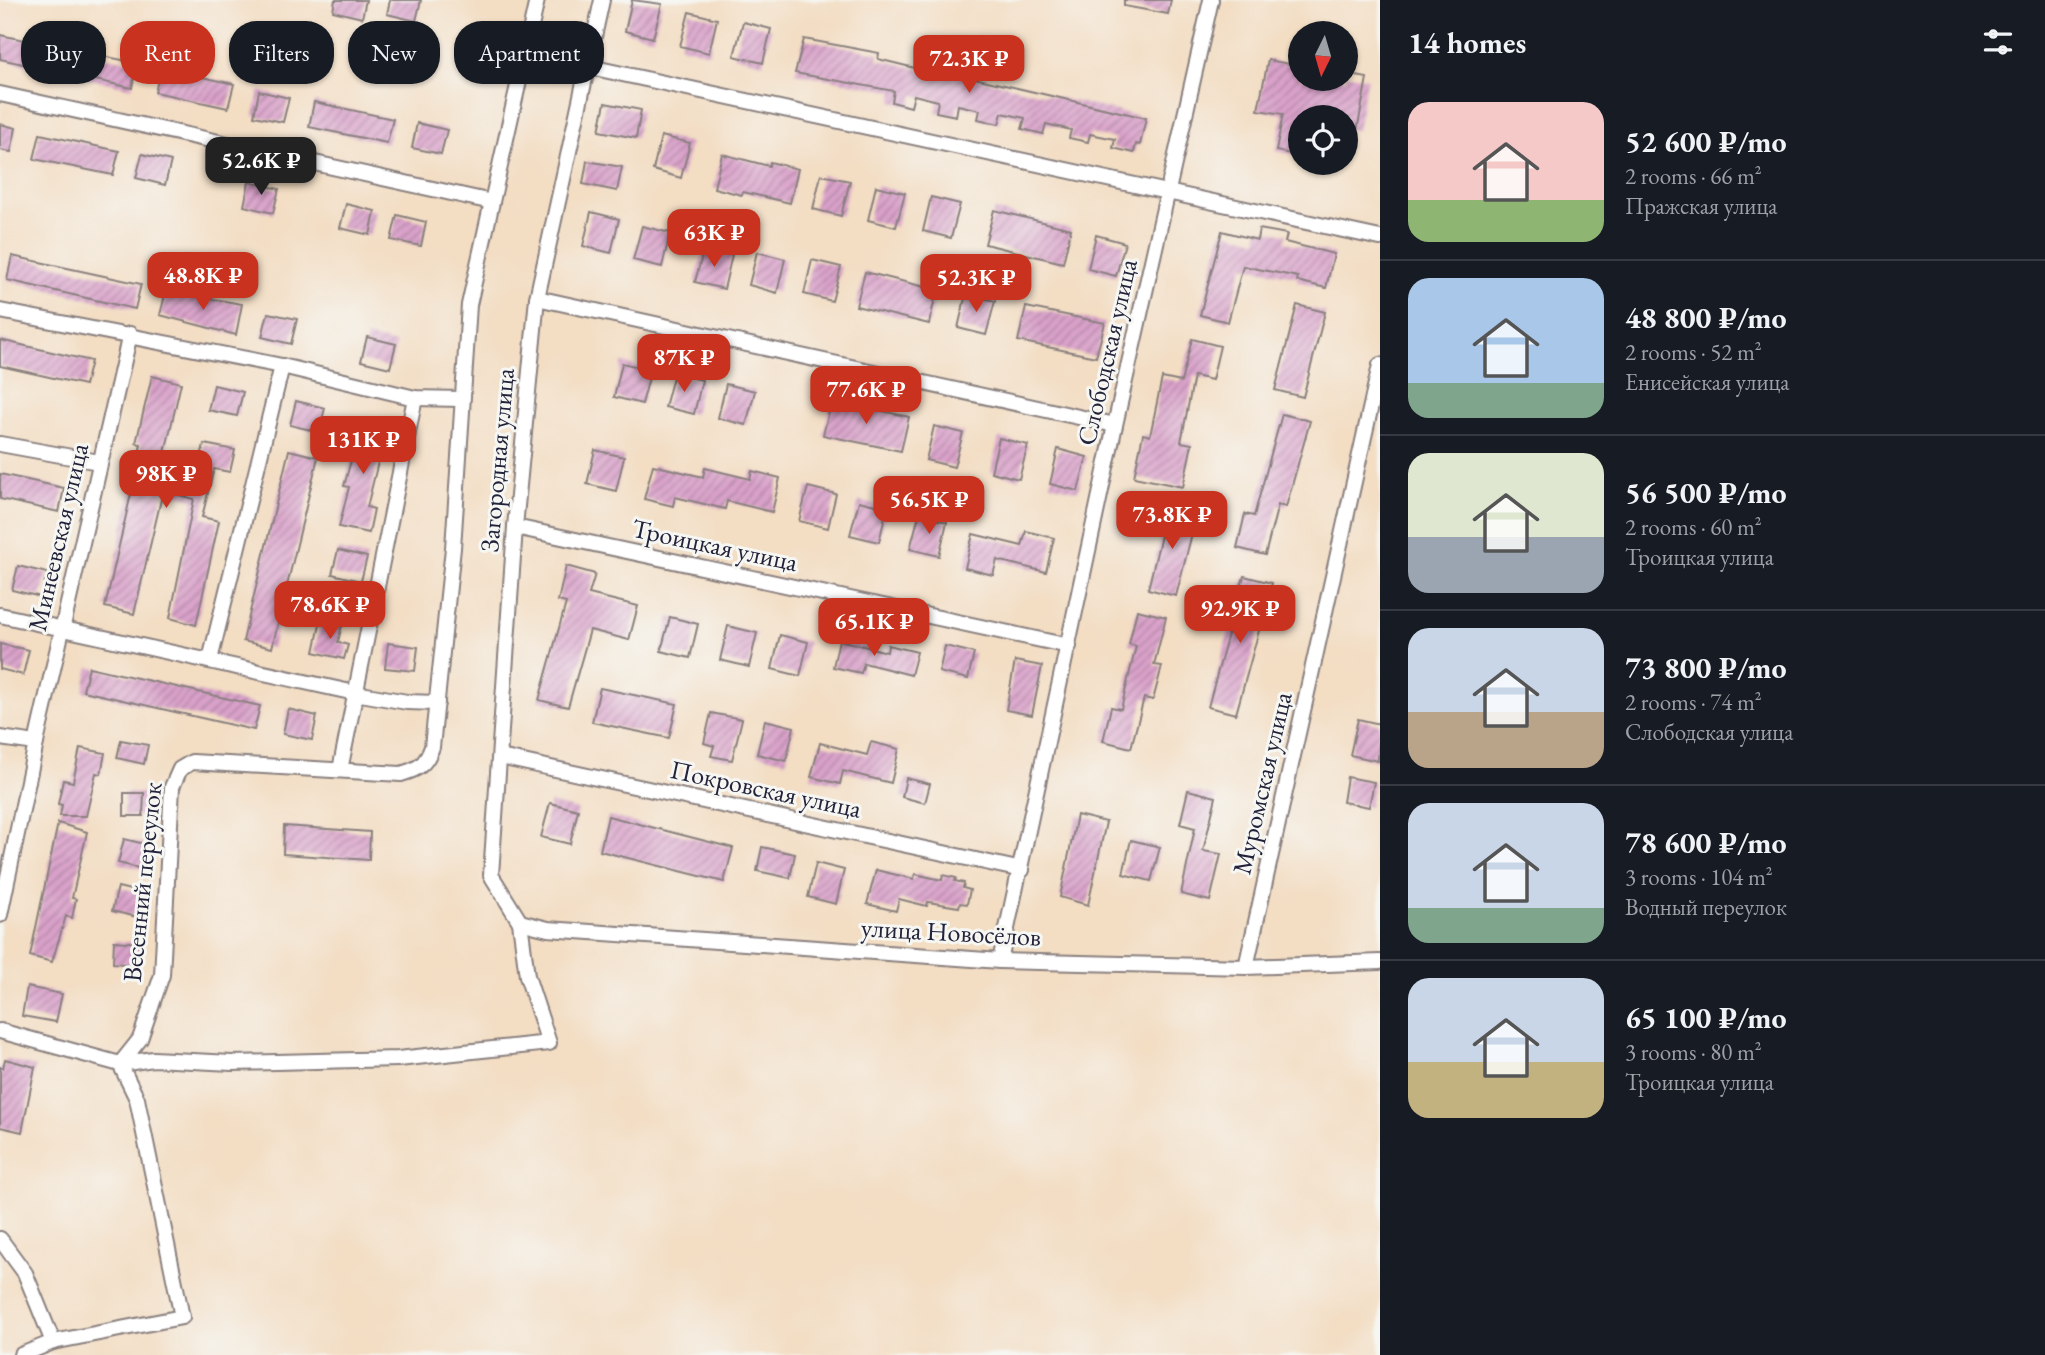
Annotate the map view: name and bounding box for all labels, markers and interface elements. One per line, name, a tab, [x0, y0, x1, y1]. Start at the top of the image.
chip: Buy	[21, 21, 106, 84]
chip: Rent	[120, 21, 215, 84]
chip: Filters	[229, 21, 334, 84]
chip: New	[348, 21, 440, 84]
chip: Apartment	[454, 21, 604, 84]
north arrow	[1288, 21, 1358, 91]
map controls	[1288, 21, 1358, 175]
text: 14 homes	[1408, 23, 1526, 62]
icon: filters	[1979, 23, 2017, 61]
pin: 72.3K ₽	[904, 36, 1034, 95]
text: 72.3K ₽	[929, 43, 1009, 73]
button: locate	[1288, 105, 1358, 175]
text: 52 600 ₽/mo	[1625, 122, 1787, 161]
icon: home	[1464, 130, 1548, 214]
pin: 52.6K ₽	[196, 138, 326, 197]
text: 52.6K ₽	[221, 145, 301, 175]
text: 2 rooms · 66 m²	[1625, 161, 1762, 191]
text: Пражская улица	[1625, 191, 1777, 221]
pin: 63K ₽	[665, 210, 763, 269]
text: 63K ₽	[683, 217, 745, 247]
pin: 48.8K ₽	[138, 252, 268, 312]
pin: 52.3K ₽	[911, 254, 1041, 314]
street label: Слободская улица	[1069, 255, 1145, 449]
text: 48.8K ₽	[163, 260, 243, 290]
text: 52.3K ₽	[936, 262, 1016, 292]
text: 48 800 ₽/mo	[1625, 298, 1787, 337]
icon: home	[1464, 306, 1548, 390]
pin: 87K ₽	[635, 334, 733, 394]
text: 2 rooms · 52 m²	[1625, 337, 1762, 367]
text: 87K ₽	[653, 342, 715, 372]
street label: Загородная улица	[472, 366, 522, 553]
pin: 77.6K ₽	[801, 366, 931, 426]
text: Енисейская улица	[1625, 367, 1790, 397]
text: 77.6K ₽	[826, 374, 906, 404]
pin: 131K ₽	[306, 416, 420, 476]
text: 131K ₽	[326, 424, 400, 454]
street label: Минеевская улица	[20, 439, 96, 634]
pin: 98K ₽	[117, 450, 215, 510]
text: 98K ₽	[135, 458, 197, 488]
text: 56 500 ₽/mo	[1625, 473, 1787, 512]
pin: 56.5K ₽	[864, 476, 994, 536]
icon: home	[1464, 481, 1548, 565]
text: 56.5K ₽	[889, 484, 969, 514]
pin: 73.8K ₽	[1107, 491, 1237, 551]
text: 73.8K ₽	[1132, 499, 1212, 529]
street label: Троицкая улица	[629, 511, 801, 579]
text: 2 rooms · 60 m²	[1625, 512, 1762, 542]
text: Троицкая улица	[1625, 542, 1774, 572]
pin: 78.6K ₽	[265, 582, 395, 641]
pin: 92.9K ₽	[1175, 586, 1305, 645]
text: 78.6K ₽	[290, 589, 370, 619]
text: 92.9K ₽	[1200, 593, 1280, 623]
pin: 65.1K ₽	[809, 598, 939, 658]
text: 65.1K ₽	[834, 606, 914, 636]
text: 73 800 ₽/mo	[1625, 648, 1787, 687]
icon: home	[1464, 656, 1548, 740]
text: 2 rooms · 74 m²	[1625, 687, 1762, 717]
street label: Муромская улица	[1224, 688, 1300, 878]
text: Слободская улица	[1625, 717, 1793, 747]
street label: Покровская улица	[667, 752, 865, 826]
street label: Весенний переулок	[115, 780, 169, 983]
text: 78 600 ₽/mo	[1625, 823, 1787, 862]
icon: home	[1464, 831, 1548, 915]
text: 3 rooms · 104 m²	[1625, 862, 1773, 892]
text: Водный переулок	[1625, 892, 1787, 922]
street label: улица Новосёлов	[860, 910, 1042, 954]
text: 65 100 ₽/mo	[1625, 998, 1787, 1037]
icon: home	[1464, 1006, 1548, 1090]
text: 3 rooms · 80 m²	[1625, 1037, 1762, 1067]
text: Троицкая улица	[1625, 1067, 1774, 1097]

